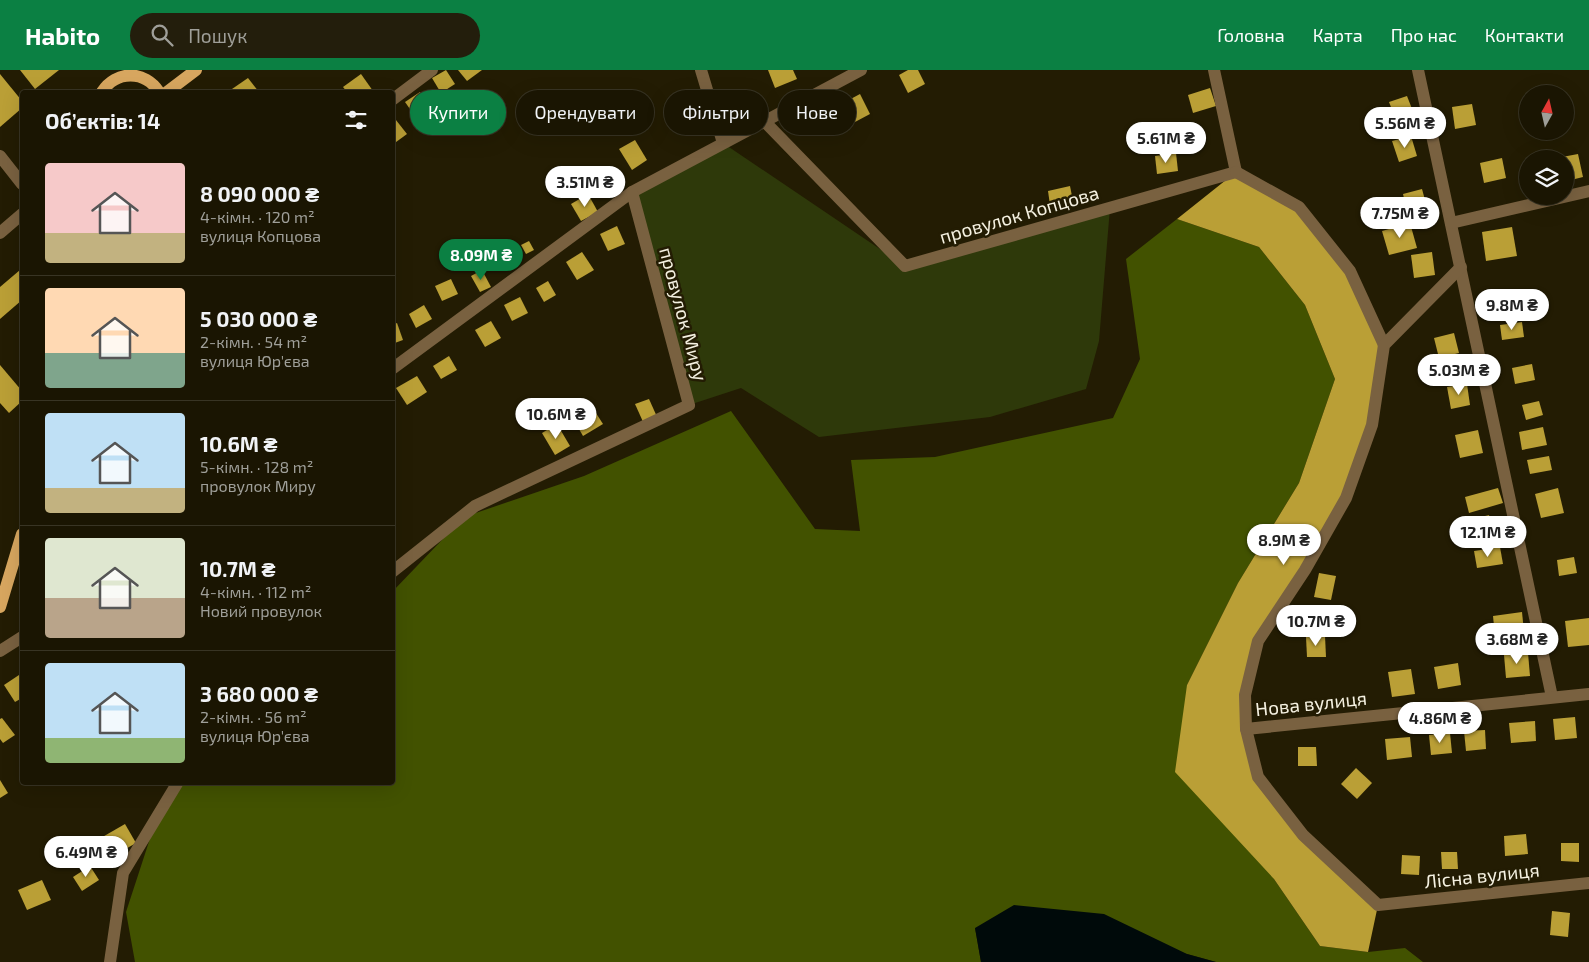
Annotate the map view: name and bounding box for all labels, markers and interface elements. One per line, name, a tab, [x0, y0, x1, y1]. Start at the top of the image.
search box	[130, 13, 480, 58]
text: Habito	[25, 21, 100, 50]
icon: search	[148, 21, 176, 49]
text: Пошук	[188, 24, 247, 47]
text: Головна	[1217, 24, 1285, 46]
text: Карта	[1313, 24, 1363, 46]
text: Про нас	[1391, 24, 1457, 46]
text: Контакти	[1485, 24, 1564, 46]
north arrow	[1519, 85, 1574, 140]
map controls	[1519, 85, 1574, 205]
chip: Купити	[410, 90, 506, 135]
chip: Орендувати	[516, 90, 654, 135]
chip: Фільтри	[664, 90, 768, 135]
chip: Нове	[778, 90, 856, 135]
icon: filters	[342, 106, 370, 134]
pin: 5.56M ₴	[1359, 106, 1451, 149]
text: Об’єктів: 14	[45, 108, 160, 133]
text: 5.56M ₴	[1375, 113, 1435, 132]
pin: 5.61M ₴	[1120, 122, 1212, 164]
text: 5.61M ₴	[1137, 128, 1195, 147]
button: layers	[1519, 150, 1574, 205]
pin: 3.51M ₴	[539, 166, 631, 208]
text: 3.51M ₴	[556, 172, 614, 191]
street label: провулок Копцова	[937, 180, 1102, 249]
text: 8 090 000 ₴	[200, 181, 319, 206]
icon: home	[85, 183, 145, 243]
pin: 7.75M ₴	[1354, 196, 1446, 239]
text: 7.75M ₴	[1371, 203, 1429, 222]
text: 4-кімн. · 120 m²	[200, 207, 315, 226]
text: вулиця Копцова	[200, 226, 321, 245]
pin: 8.09M ₴	[435, 238, 527, 281]
text: 8.09M ₴	[450, 245, 512, 264]
street label: провулок Миру	[654, 245, 713, 384]
pin: 9.8M ₴	[1471, 288, 1553, 331]
text: 9.8M ₴	[1486, 295, 1538, 314]
text: 5 030 000 ₴	[200, 306, 317, 331]
icon: home	[85, 308, 145, 368]
text: 2-кімн. · 54 m²	[200, 332, 307, 351]
text: вулиця Юр'єва	[200, 351, 310, 370]
pin: 5.03M ₴	[1413, 354, 1505, 396]
text: 5.03M ₴	[1429, 360, 1489, 379]
pin: 10.6M ₴	[510, 398, 602, 440]
text: 10.6M ₴	[526, 404, 586, 423]
text: 10.6M ₴	[200, 431, 278, 456]
icon: home	[85, 433, 145, 493]
text: 5-кімн. · 128 m²	[200, 457, 314, 476]
text: провулок Миру	[200, 476, 316, 495]
pin: 12.1M ₴	[1442, 516, 1534, 558]
text: 12.1M ₴	[1460, 522, 1516, 541]
pin: 8.9M ₴	[1243, 524, 1325, 566]
text: 8.9M ₴	[1258, 530, 1310, 549]
text: 10.7M ₴	[200, 556, 276, 581]
icon: home	[85, 558, 145, 618]
text: 4-кімн. · 112 m²	[200, 582, 311, 601]
text: Новий провулок	[200, 601, 322, 620]
pin: 10.7M ₴	[1270, 604, 1362, 647]
text: 10.7M ₴	[1287, 611, 1345, 630]
pin: 3.68M ₴	[1471, 622, 1563, 665]
text: 3.68M ₴	[1486, 629, 1548, 648]
text: 3 680 000 ₴	[200, 681, 318, 706]
icon: home	[85, 683, 145, 743]
street label: Нова вулиця	[1254, 686, 1368, 721]
pin: 4.86M ₴	[1394, 702, 1486, 744]
text: 2-кімн. · 56 m²	[200, 707, 307, 726]
text: 4.86M ₴	[1409, 708, 1471, 727]
text: вулиця Юр'єва	[200, 726, 310, 745]
pin: 6.49M ₴	[40, 836, 132, 878]
text: 6.49M ₴	[55, 842, 117, 861]
street label: Лісна вулиця	[1423, 858, 1541, 893]

